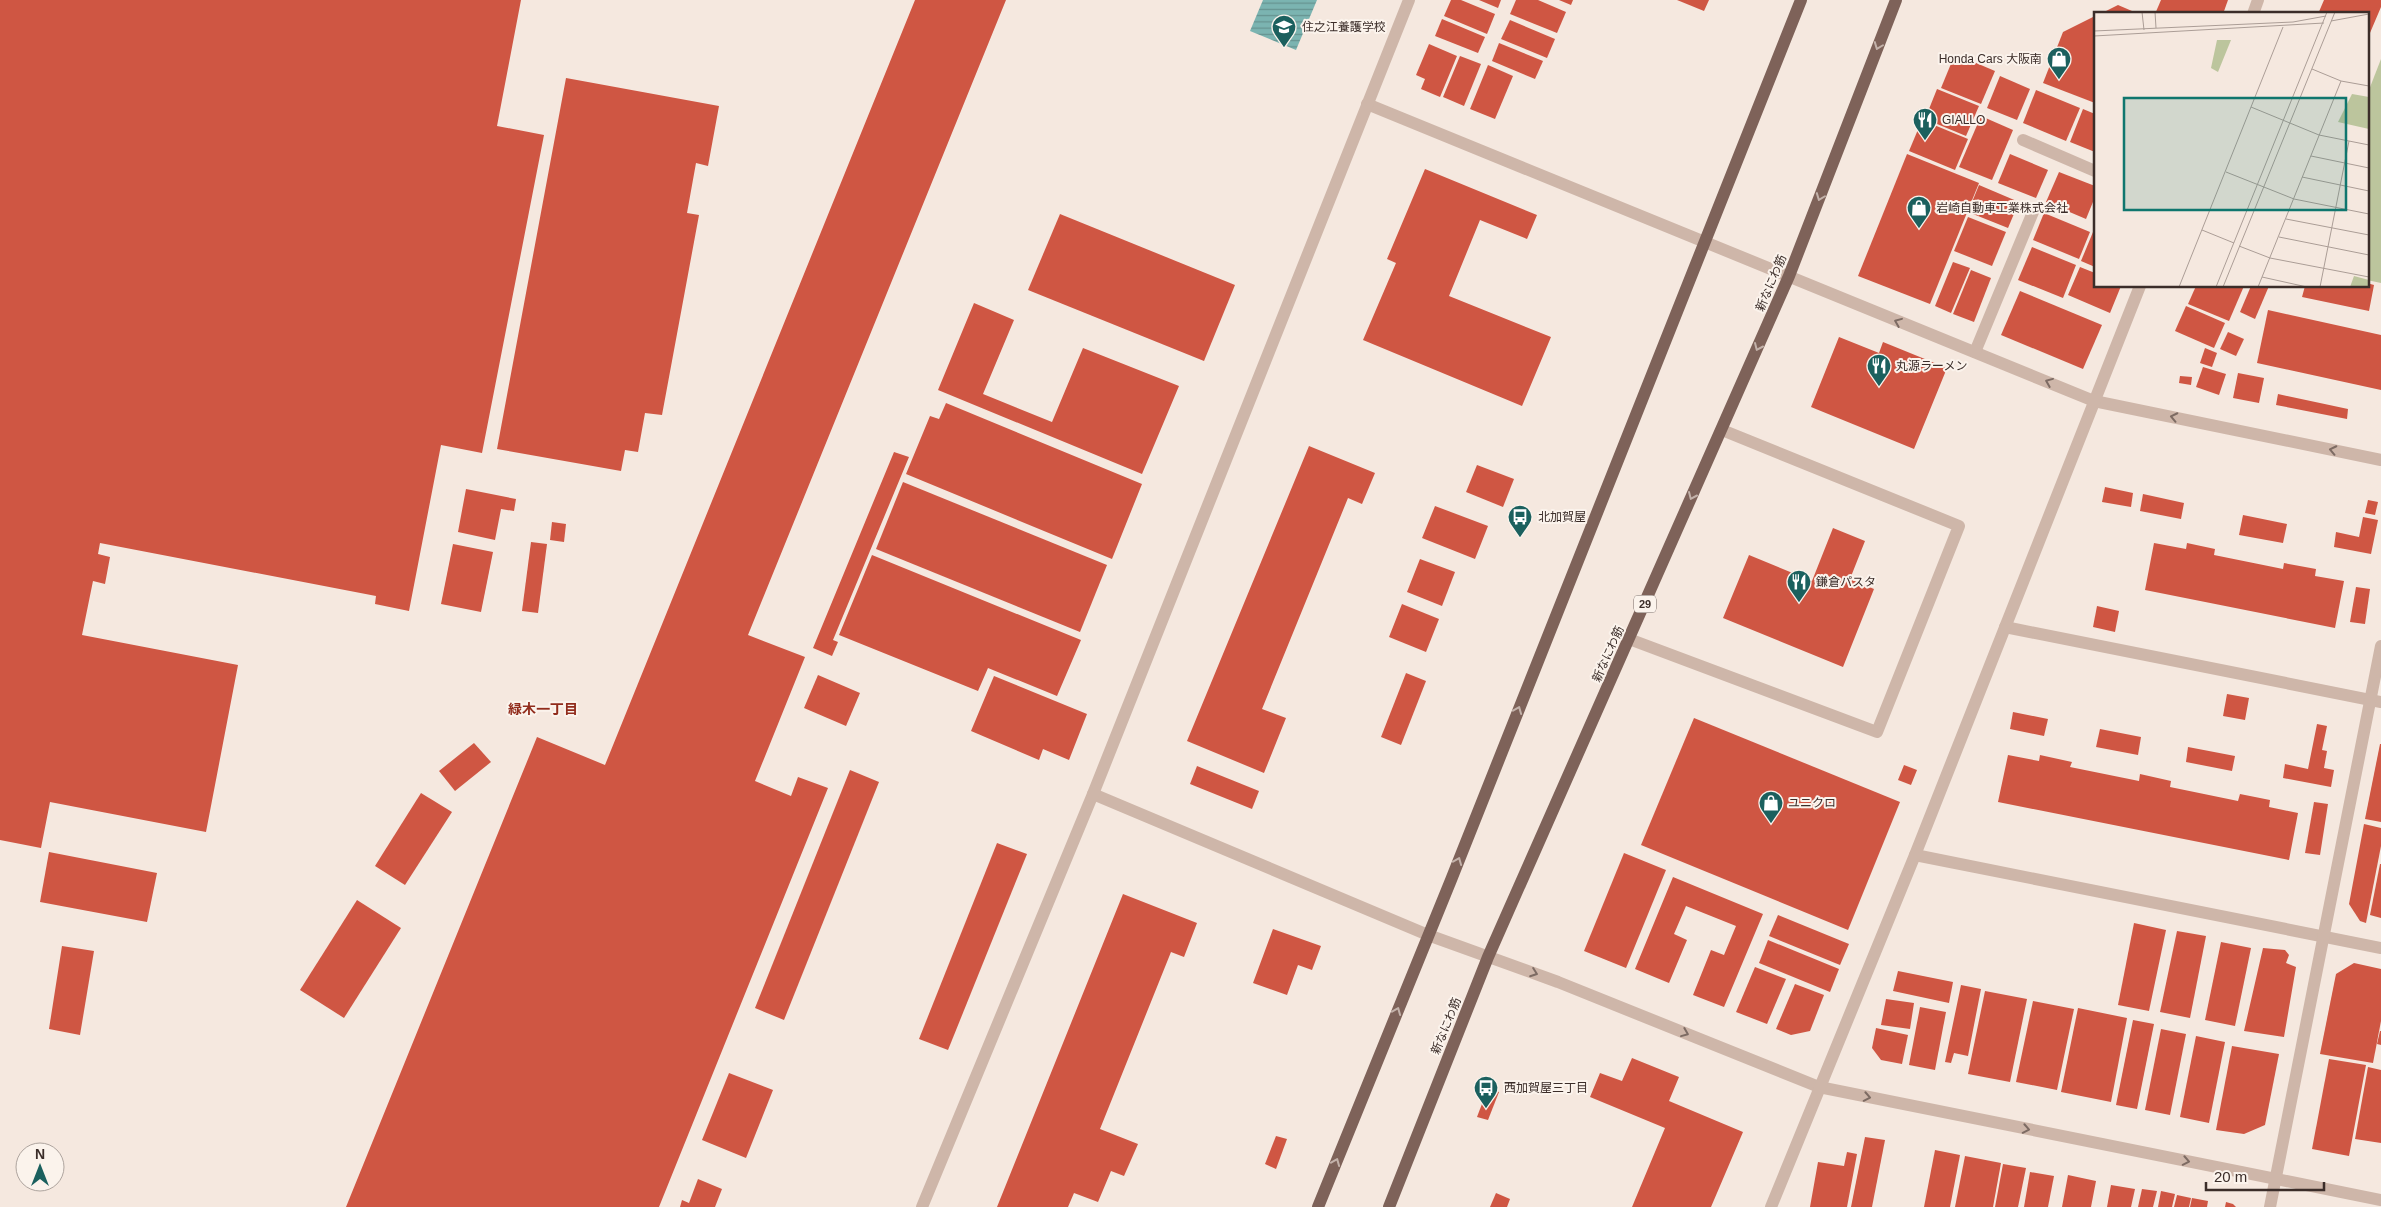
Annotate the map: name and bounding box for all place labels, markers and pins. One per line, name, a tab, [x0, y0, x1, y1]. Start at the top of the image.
school or university icon: 住之江養護学校	[1271, 14, 1297, 48]
place label: 住之江養護学校	[1302, 20, 1386, 34]
shop icon: Honda Cars 大阪南	[2046, 46, 2072, 80]
place label: Honda Cars 大阪南	[1939, 52, 2042, 66]
restaurant icon: GIALLO	[1912, 107, 1938, 141]
place label: GIALLO	[1942, 113, 1985, 127]
shop icon: 岩崎自動車工業株式会社	[1906, 195, 1932, 229]
place label: 岩崎自動車工業株式会社	[1936, 201, 2068, 215]
restaurant icon: 丸源ラーメン	[1866, 353, 1892, 387]
place label: 丸源ラーメン	[1896, 359, 1968, 373]
bus stop icon: 北加賀屋	[1507, 504, 1533, 538]
place label: 北加賀屋	[1538, 510, 1586, 524]
restaurant icon: 鎌倉パスタ	[1786, 569, 1812, 603]
place label: 鎌倉パスタ	[1816, 575, 1876, 589]
shop icon: ユニクロ	[1758, 790, 1784, 824]
place label: ユニクロ	[1788, 796, 1836, 810]
bus stop icon: 西加賀屋三丁目	[1473, 1075, 1499, 1109]
place label: 西加賀屋三丁目	[1504, 1081, 1588, 1095]

